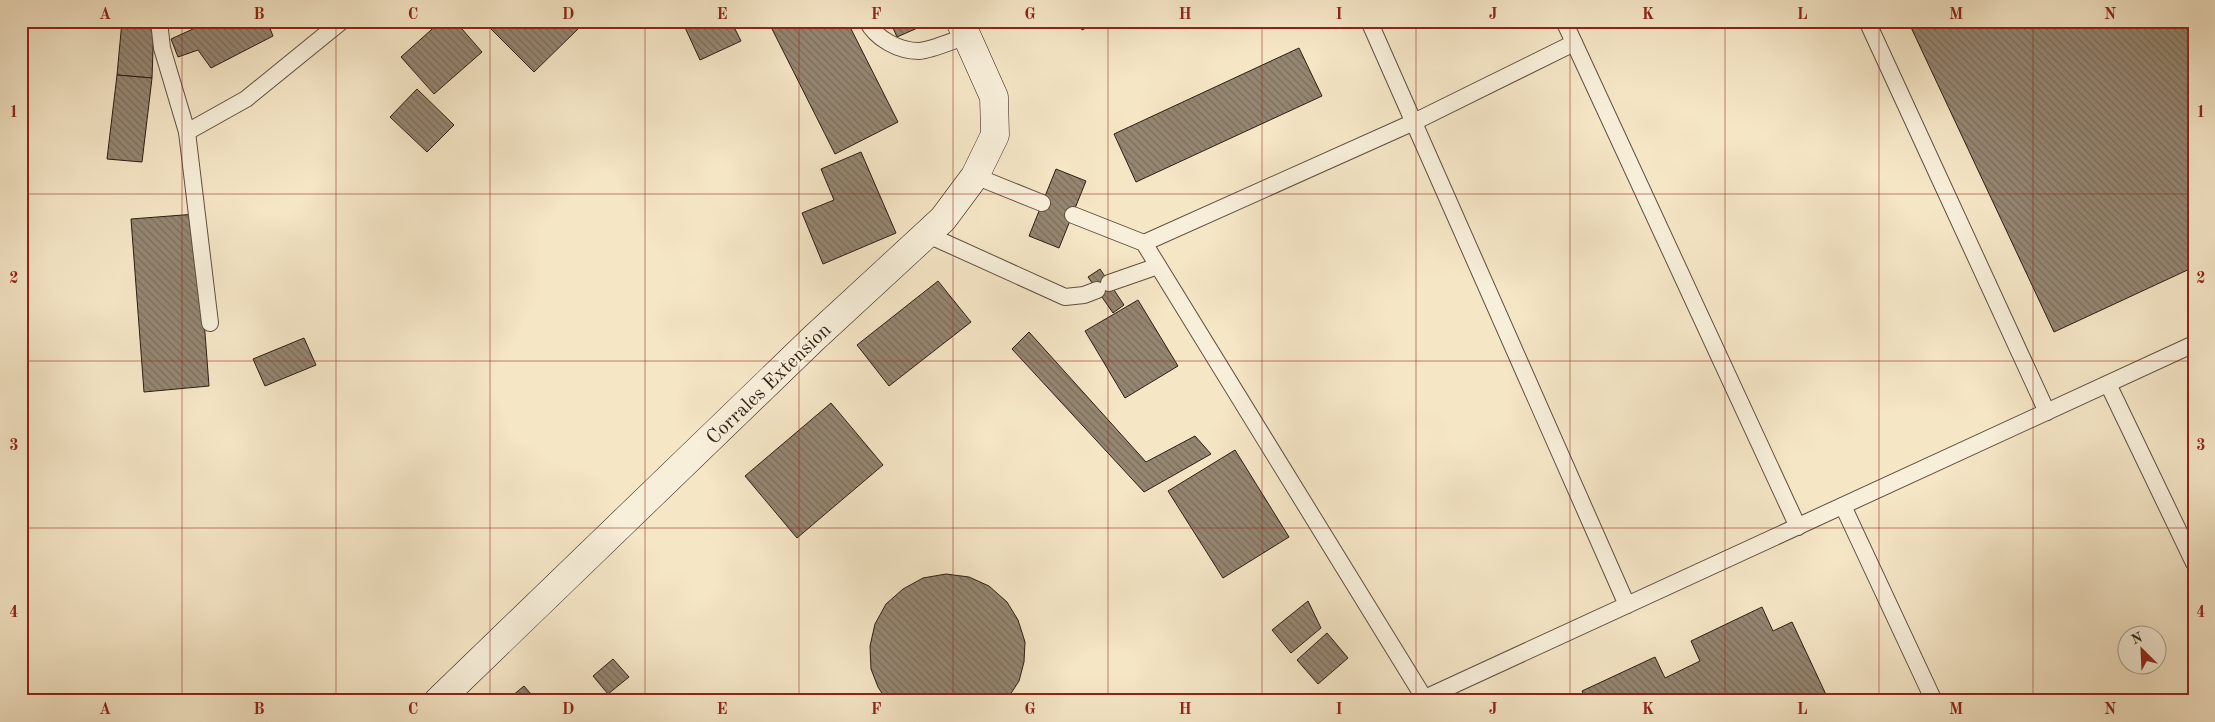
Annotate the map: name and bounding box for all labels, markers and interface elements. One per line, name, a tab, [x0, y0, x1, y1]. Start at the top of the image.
text: A	[99, 7, 111, 23]
text: B	[253, 7, 265, 23]
text: C	[408, 7, 418, 23]
text: D	[562, 7, 574, 23]
text: E	[716, 7, 728, 23]
text: F	[871, 7, 882, 23]
text: G	[1024, 7, 1036, 23]
text: H	[1178, 7, 1192, 23]
text: I	[1335, 7, 1343, 23]
text: J	[1489, 7, 1498, 23]
text: K	[1642, 7, 1654, 23]
text: L	[1797, 7, 1808, 23]
text: M	[1949, 7, 1963, 23]
text: N	[2104, 7, 2117, 23]
text: 1	[9, 105, 19, 121]
text: 1	[2196, 105, 2206, 121]
text: 2	[9, 271, 19, 287]
text: 2	[2196, 271, 2206, 287]
street label: Corrales Extension	[703, 320, 836, 449]
text: 3	[9, 438, 19, 454]
text: 3	[2196, 438, 2206, 454]
text: 4	[9, 605, 19, 621]
text: 4	[2196, 605, 2206, 621]
north arrow	[2118, 624, 2168, 674]
text: N	[2129, 630, 2145, 648]
text: A	[99, 702, 111, 718]
text: B	[253, 702, 265, 718]
text: C	[408, 702, 418, 718]
text: D	[562, 702, 574, 718]
text: E	[716, 702, 728, 718]
text: F	[871, 702, 882, 718]
text: G	[1024, 702, 1036, 718]
text: H	[1178, 702, 1192, 718]
text: I	[1335, 702, 1343, 718]
text: J	[1489, 702, 1498, 718]
text: K	[1642, 702, 1654, 718]
text: L	[1797, 702, 1808, 718]
text: M	[1949, 702, 1963, 718]
text: N	[2104, 702, 2117, 718]

